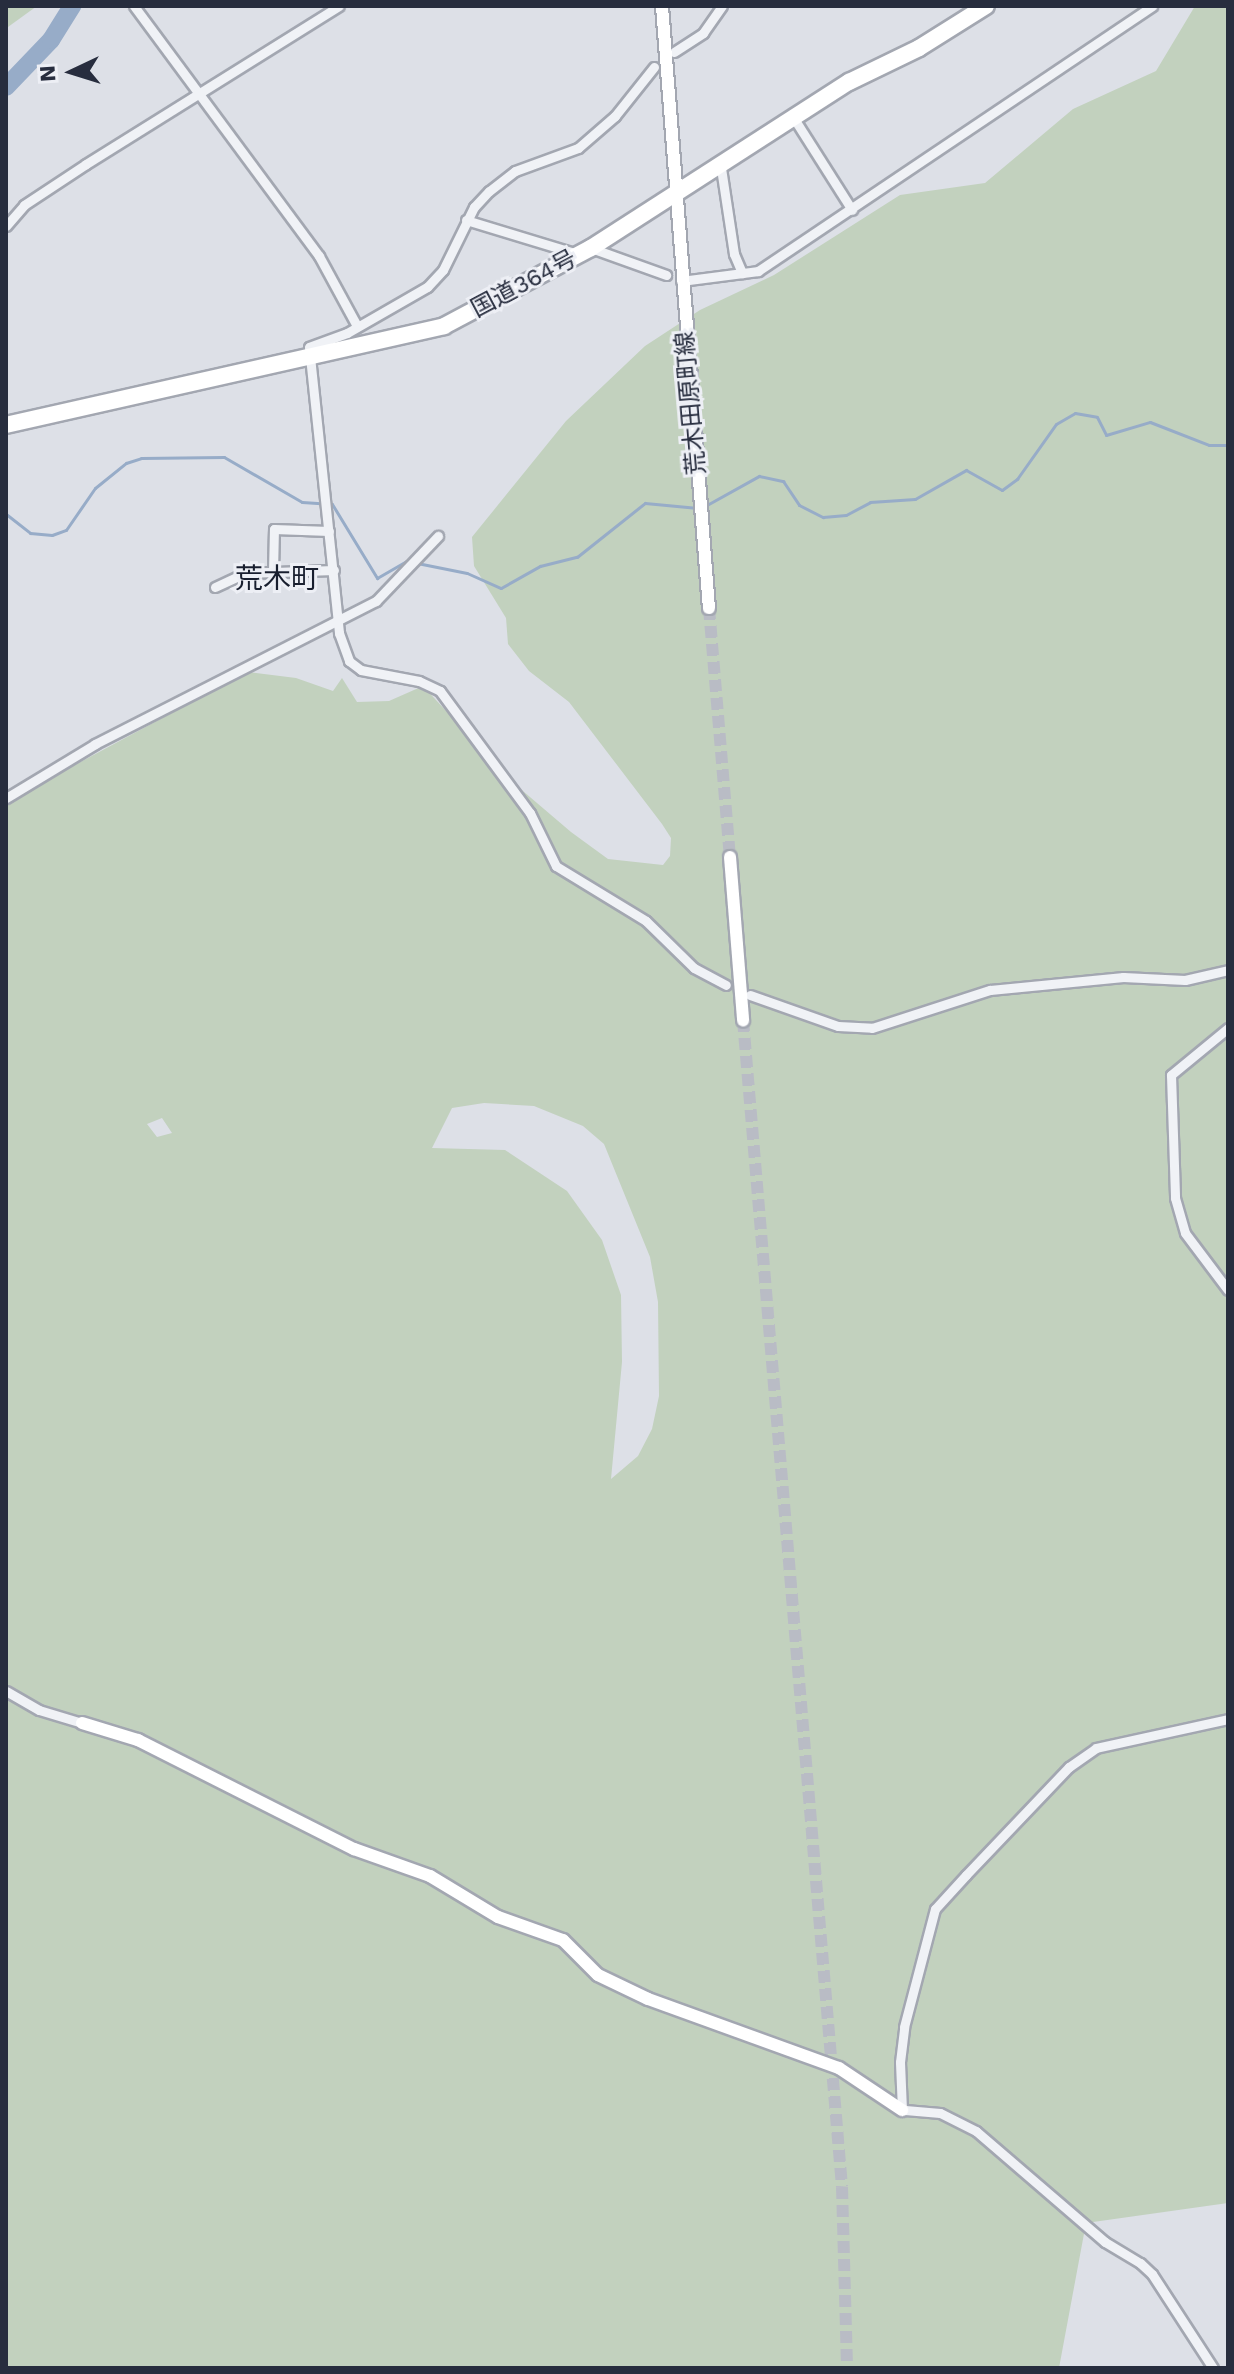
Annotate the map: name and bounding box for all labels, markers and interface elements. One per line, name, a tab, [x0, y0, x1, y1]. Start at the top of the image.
north arrow	[32, 32, 112, 112]
text: N	[35, 65, 61, 83]
street label: 国道364号	[466, 244, 582, 324]
street label: 荒木田原町線	[670, 330, 712, 476]
district label: 荒木町	[235, 562, 319, 596]

